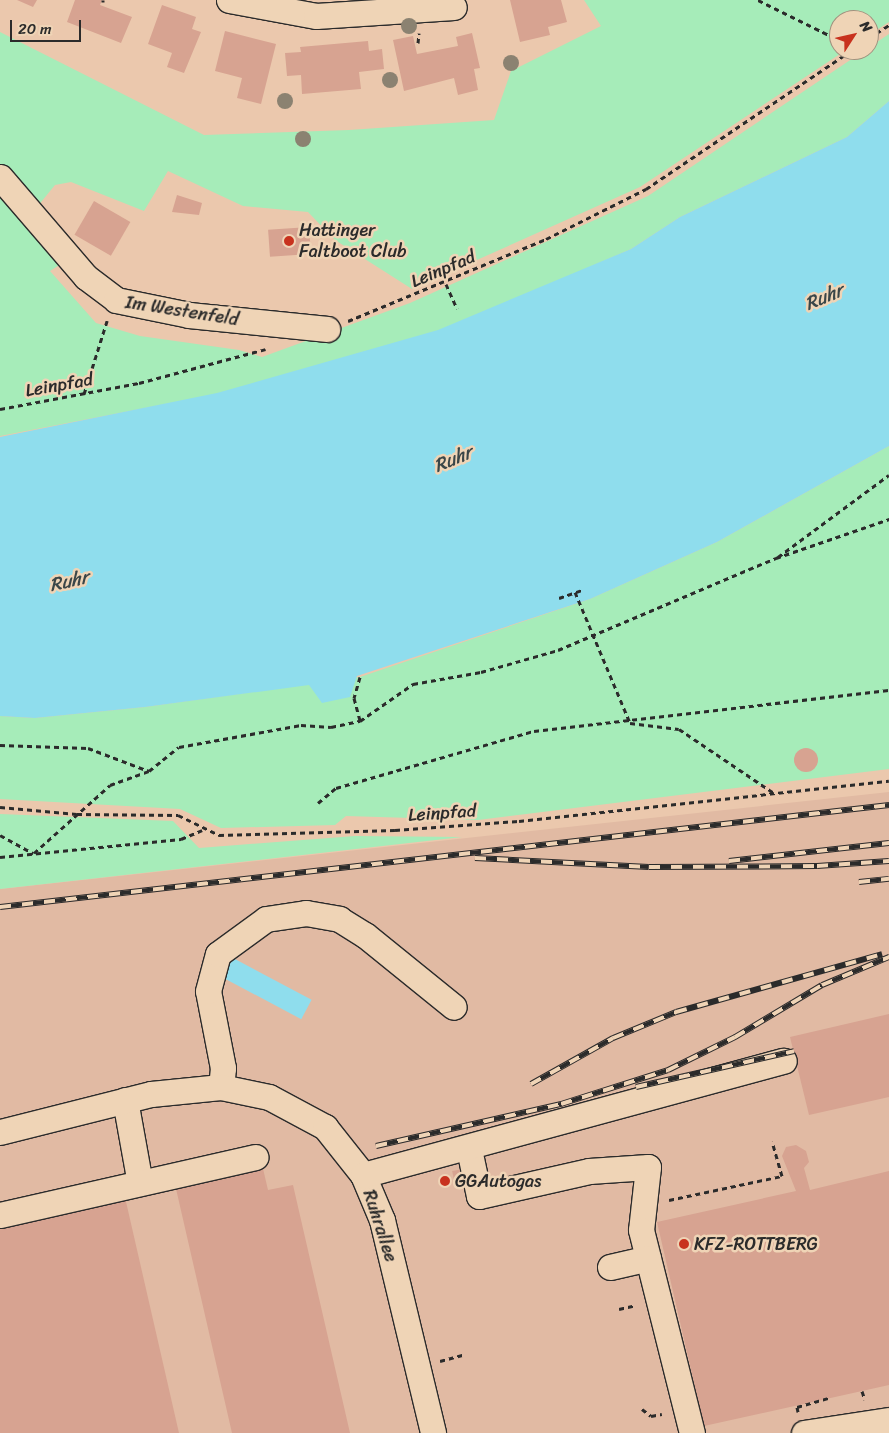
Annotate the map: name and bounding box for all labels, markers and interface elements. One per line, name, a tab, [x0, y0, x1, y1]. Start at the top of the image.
scale bar	[12, 10, 84, 42]
north arrow	[829, 10, 879, 60]
text: 20 m	[18, 16, 52, 42]
text: N	[853, 16, 879, 38]
place label: Hattinger Faltboot Club	[299, 220, 407, 262]
marker: Hattinger Faltboot Club	[283, 235, 295, 247]
street label: Leinpfad	[407, 246, 479, 292]
water label: Ruhr	[801, 279, 847, 315]
street label: Im Westenfeld	[123, 291, 241, 331]
street label: Leinpfad	[24, 368, 94, 402]
water label: Ruhr	[430, 441, 476, 477]
water label: Ruhr	[47, 565, 91, 597]
street label: Leinpfad	[407, 800, 477, 826]
place label: GGAutogas	[455, 1170, 541, 1192]
marker: GGAutogas	[439, 1175, 451, 1187]
street label: Ruhrallee	[358, 1187, 402, 1265]
place label: KFZ-ROTTBERG	[694, 1233, 818, 1255]
marker: KFZ-ROTTBERG	[678, 1238, 690, 1250]

